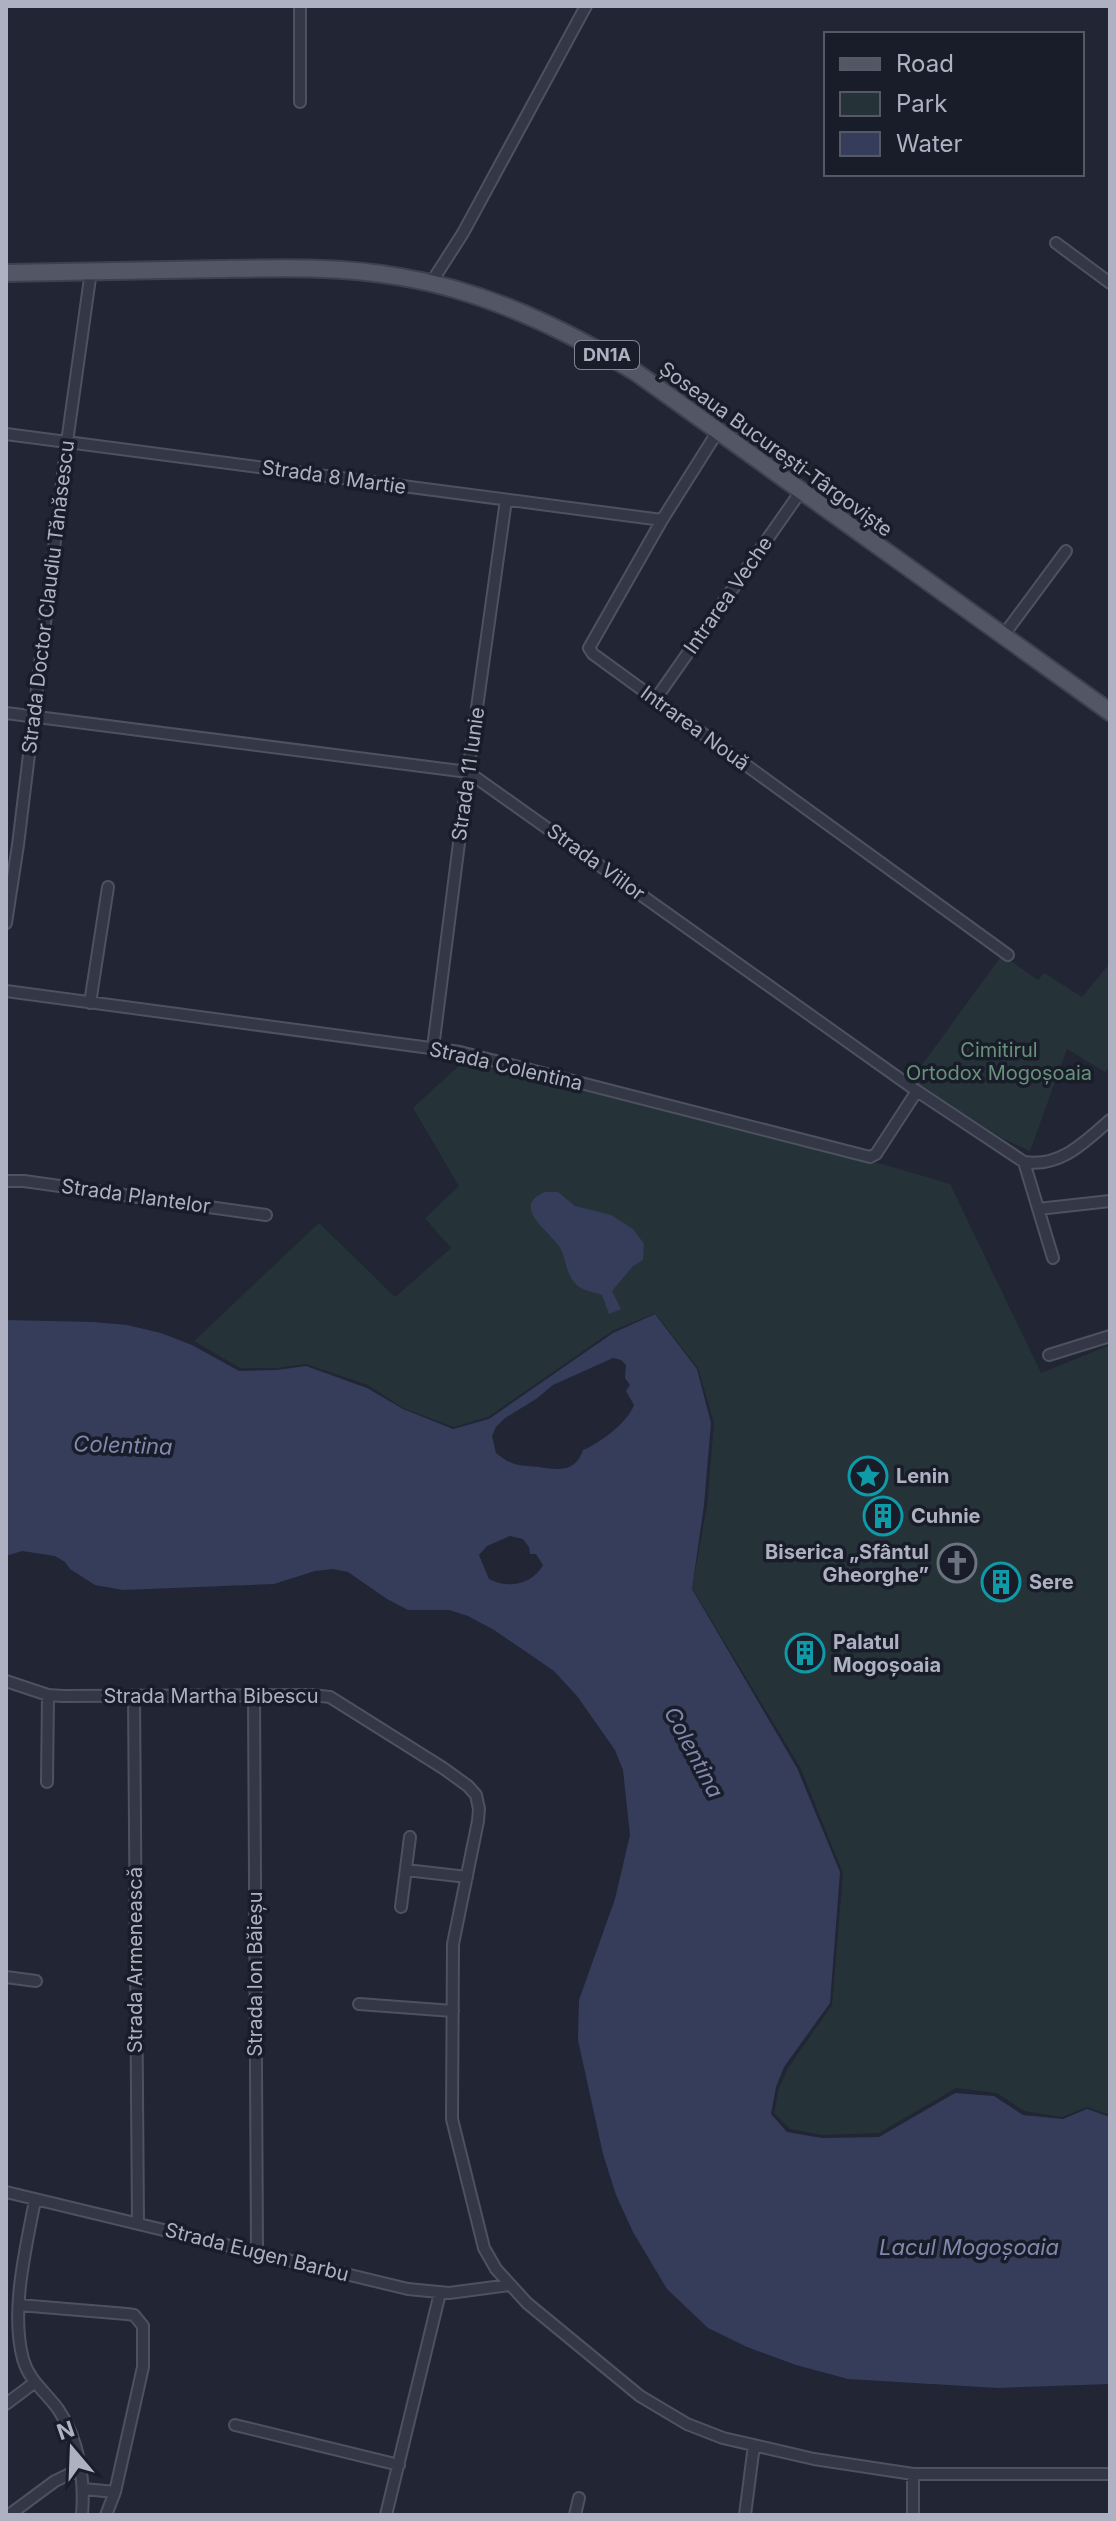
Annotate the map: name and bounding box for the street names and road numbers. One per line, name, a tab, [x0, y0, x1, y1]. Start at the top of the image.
road number: DN1A	[575, 341, 639, 369]
street label: Șoseaua București-Târgoviște	[655, 356, 897, 542]
street label: Strada Doctor Claudiu Tănăsescu	[17, 439, 79, 755]
street label: Strada 8 Martie	[260, 455, 408, 499]
street label: Intrarea Veche	[679, 532, 777, 658]
street label: Intrarea Nouă	[636, 681, 754, 775]
street label: Strada 11 Iunie	[447, 706, 489, 842]
street label: Strada Viilor	[542, 818, 650, 906]
street label: Strada Colentina	[427, 1037, 585, 1095]
street label: Strada Plantelor	[60, 1174, 213, 1218]
street label: Strada Martha Bibescu	[103, 1684, 319, 1708]
street label: Strada Armenească	[123, 1867, 147, 2053]
street label: Strada Ion Băieșu	[243, 1891, 267, 2057]
street label: Strada Eugen Barbu	[163, 2218, 351, 2286]

